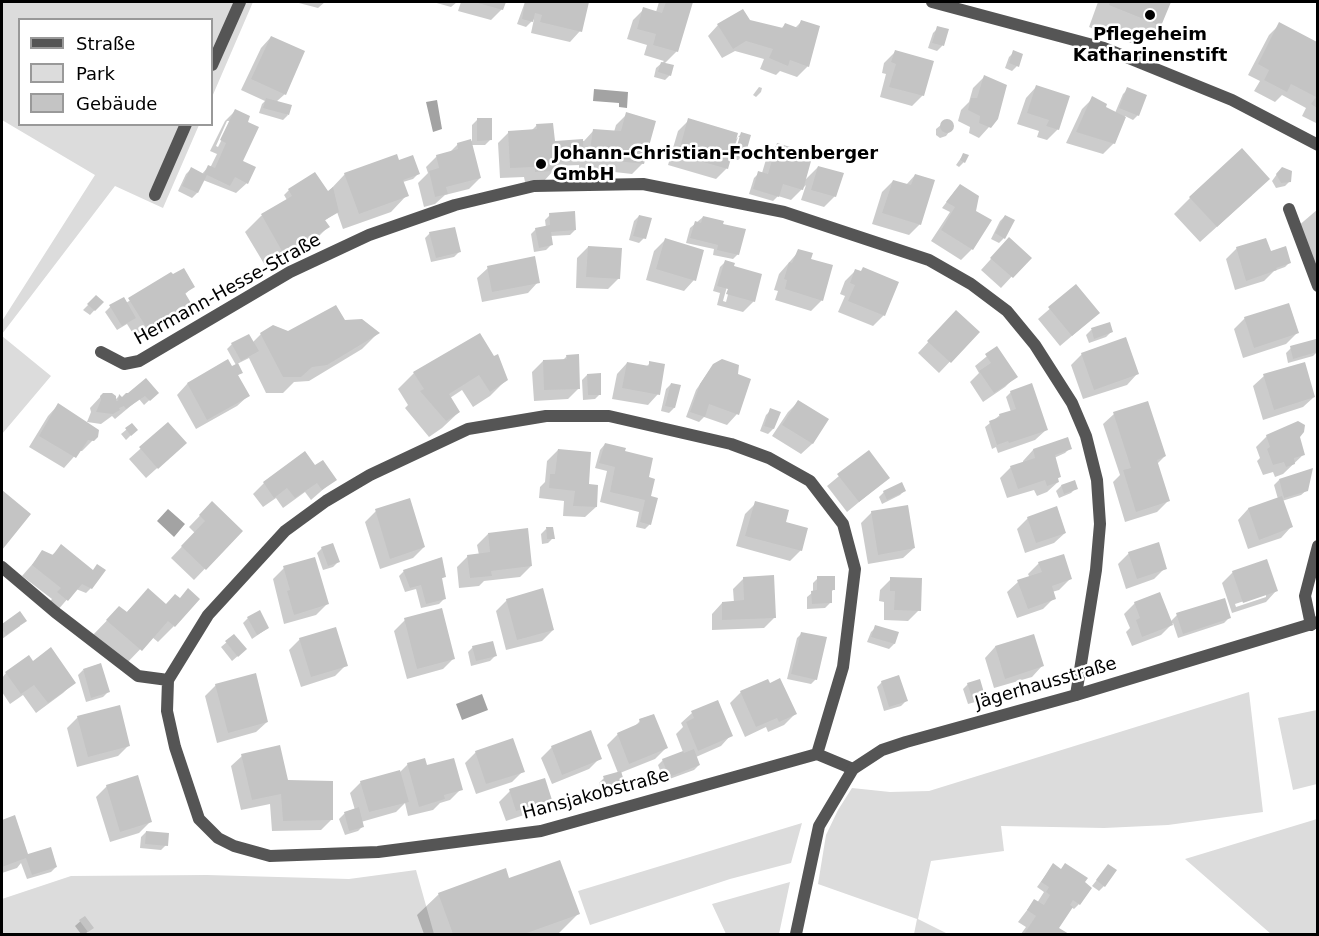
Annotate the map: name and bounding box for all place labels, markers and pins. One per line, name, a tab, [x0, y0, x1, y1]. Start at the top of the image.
marker: Pflegeheim Katharinenstift	[1143, 8, 1157, 22]
place label: Pflegeheim Katharinenstift	[1073, 24, 1227, 66]
place label: Johann-Christian-Fochtenberger GmbH	[553, 143, 878, 186]
marker: Johann-Christian-Fochtenberger GmbH	[534, 157, 548, 171]

